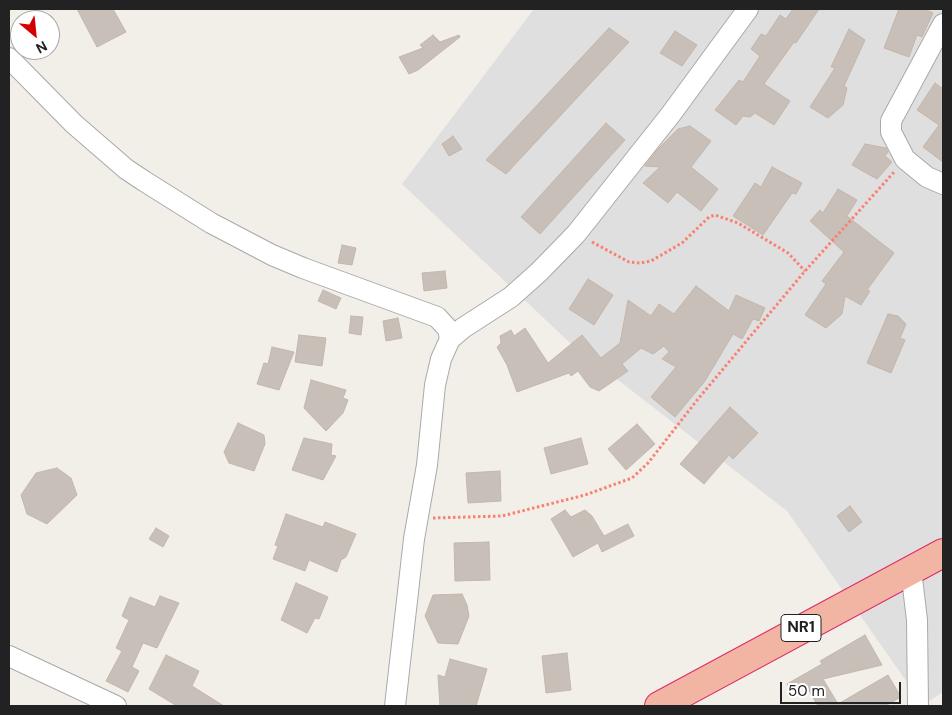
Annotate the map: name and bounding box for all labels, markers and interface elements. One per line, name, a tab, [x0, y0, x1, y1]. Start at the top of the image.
north arrow	[10, 10, 60, 60]
text: N	[33, 37, 50, 58]
road number: NR1	[781, 614, 821, 641]
scale bar	[782, 672, 903, 704]
text: 50 m	[788, 681, 825, 701]

